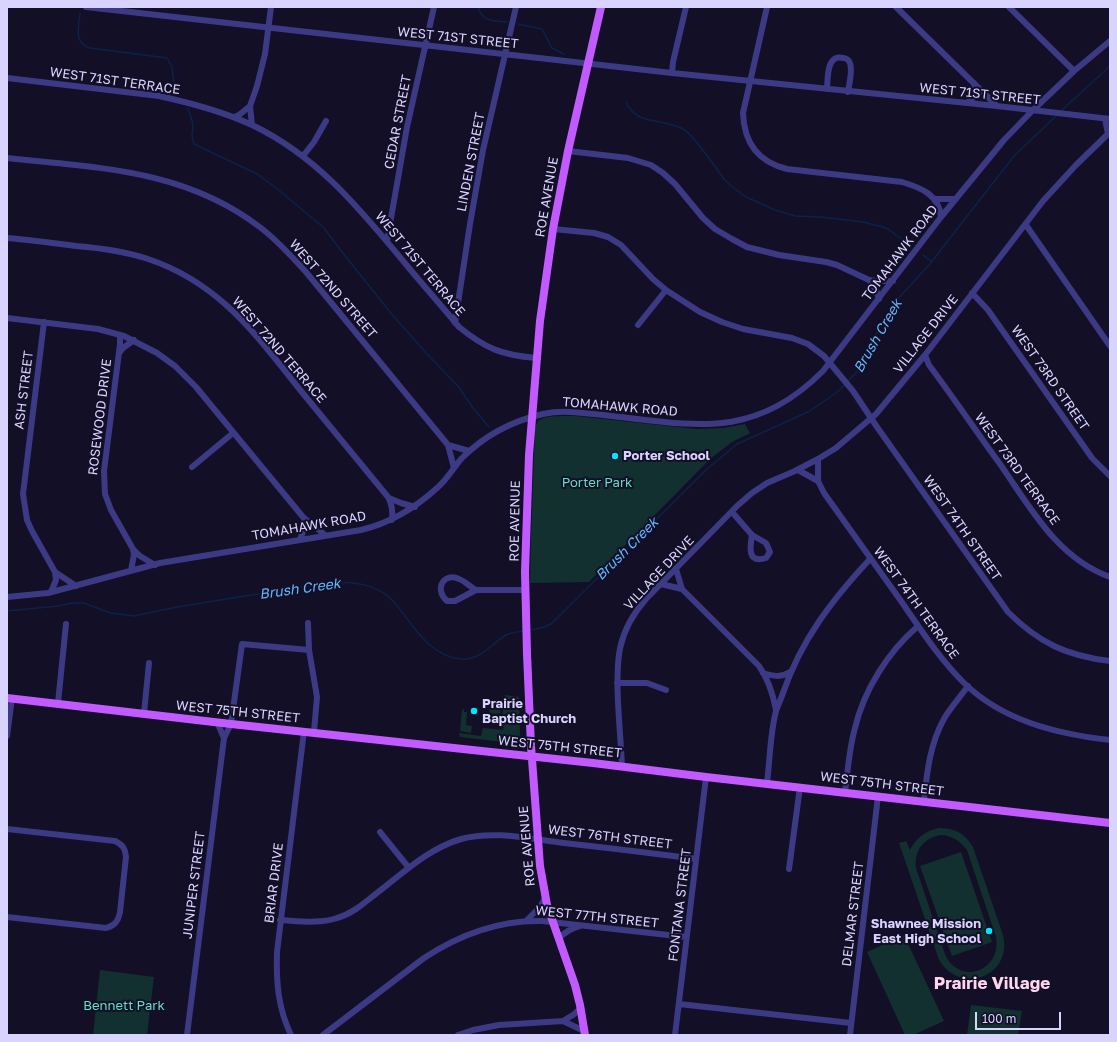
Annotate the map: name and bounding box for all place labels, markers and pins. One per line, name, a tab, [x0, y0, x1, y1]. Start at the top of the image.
place label: Porter School	[623, 448, 710, 464]
marker: Porter School	[610, 451, 620, 461]
place label: Prairie Baptist Church	[482, 696, 576, 727]
marker: Prairie Baptist Church	[469, 706, 479, 716]
place label: Shawnee Mission East High School	[871, 916, 981, 947]
marker: Shawnee Mission East High School	[984, 926, 994, 936]

